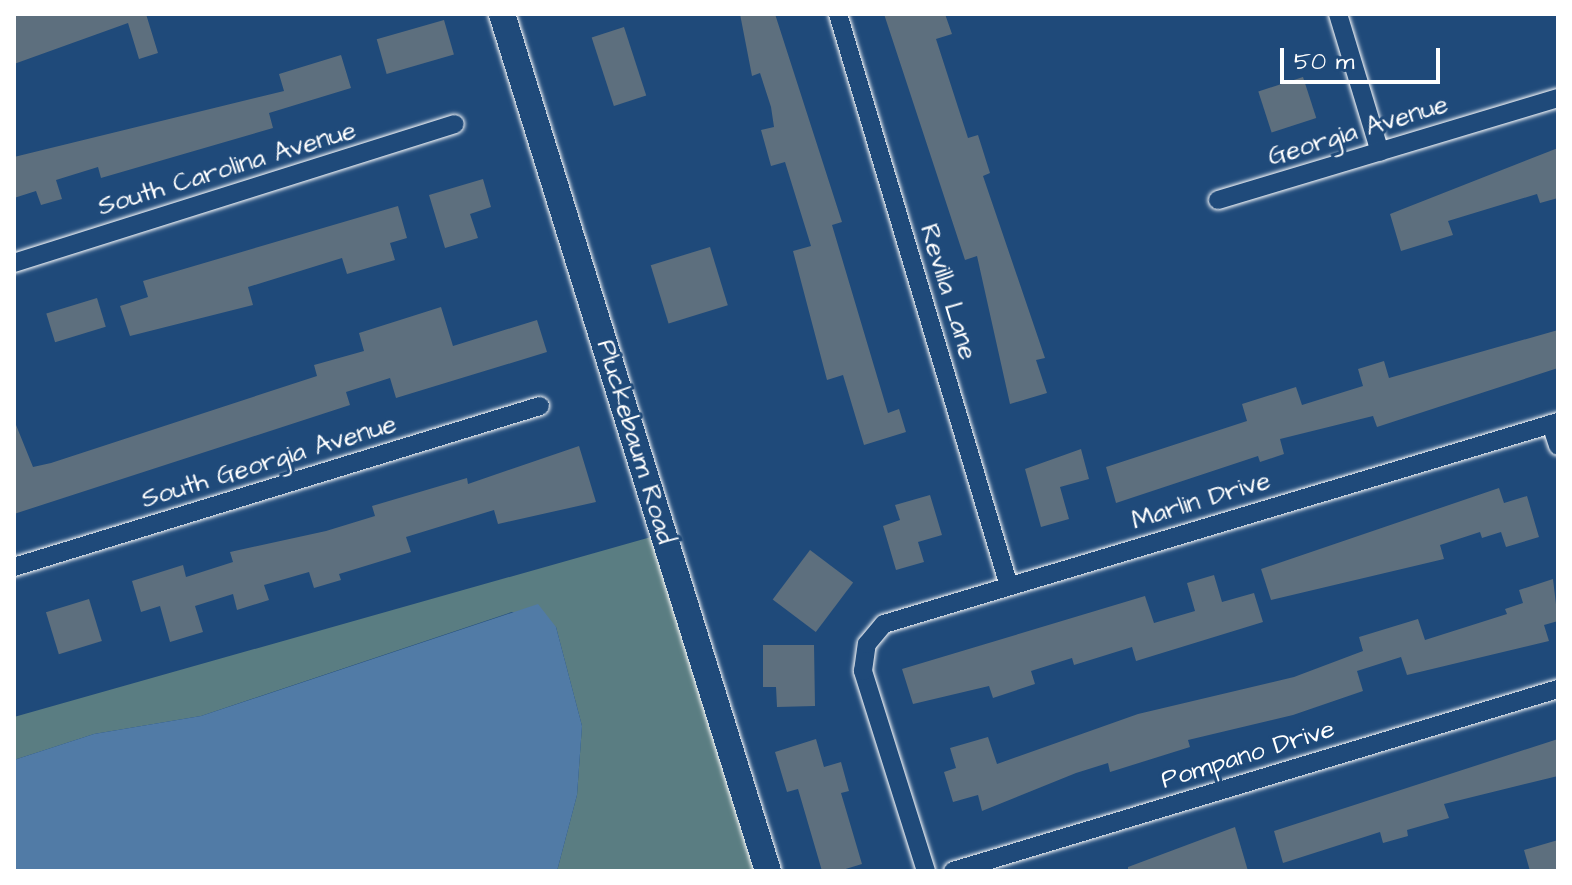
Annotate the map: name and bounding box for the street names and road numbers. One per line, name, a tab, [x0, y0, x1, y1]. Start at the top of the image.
street label: Georgia Avenue	[1264, 89, 1452, 173]
street label: South Carolina Avenue	[94, 115, 360, 223]
street label: Revilla Lane	[913, 220, 983, 364]
street label: Pluckebaum Road	[589, 336, 681, 548]
street label: South Georgia Avenue	[138, 408, 400, 516]
street label: Marlin Drive	[1128, 465, 1274, 537]
street label: Pompano Drive	[1157, 714, 1339, 796]

